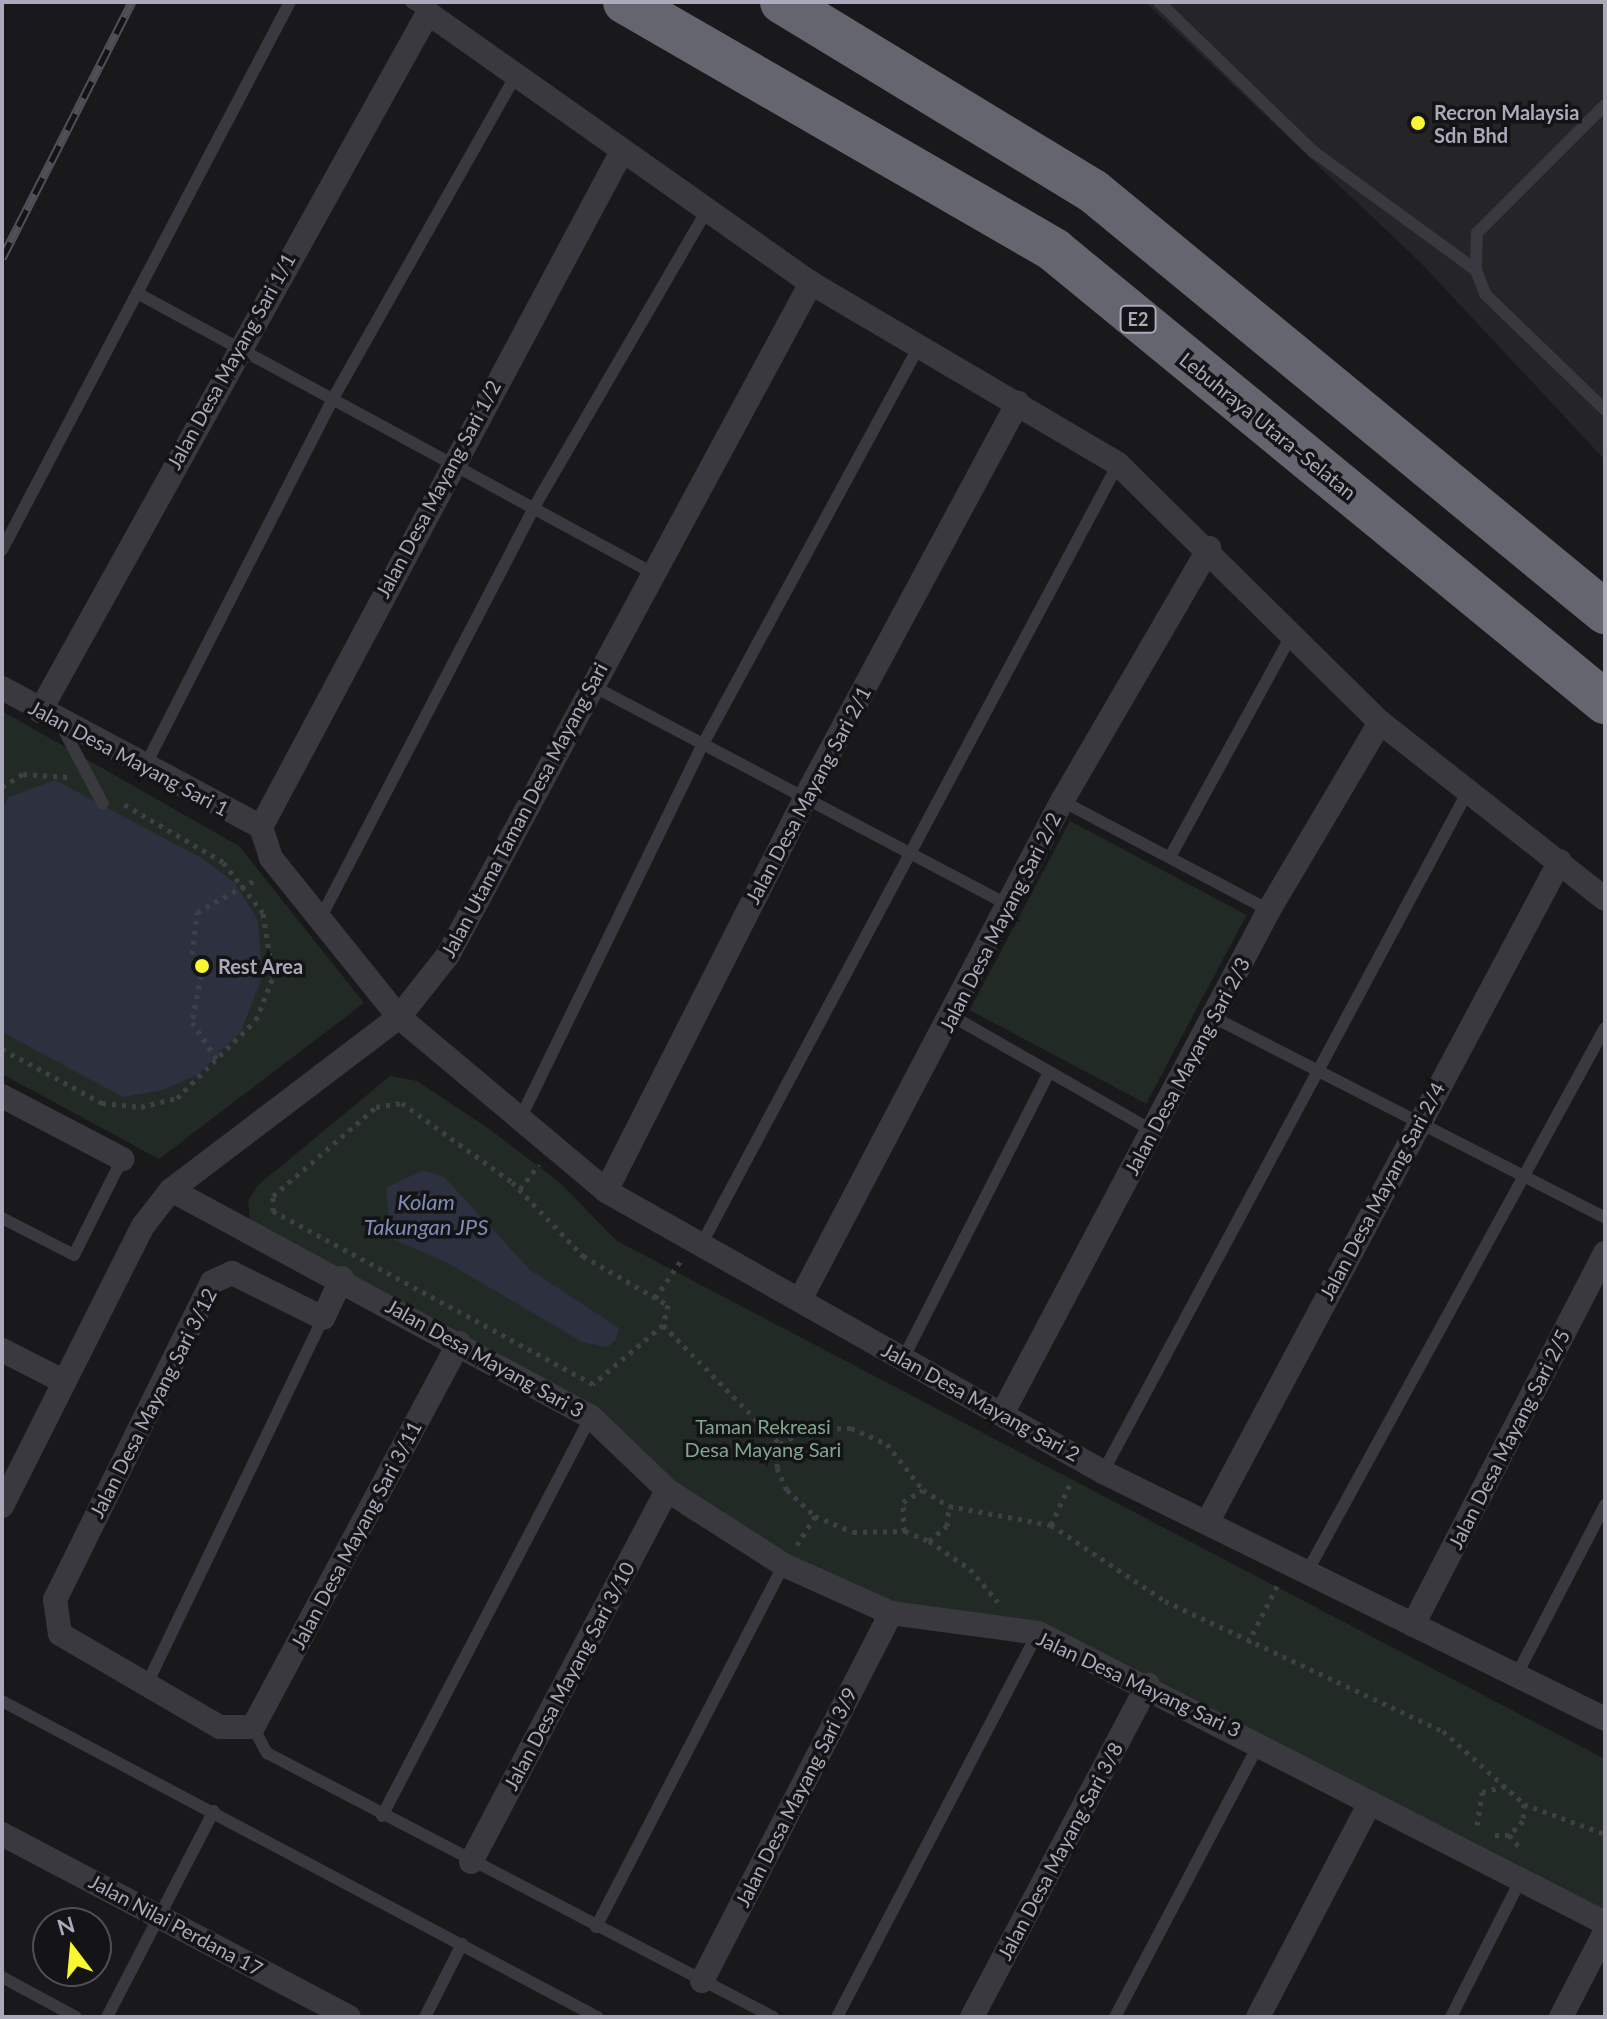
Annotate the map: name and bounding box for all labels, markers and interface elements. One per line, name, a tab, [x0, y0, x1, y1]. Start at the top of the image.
place label: Recron Malaysia Sdn Bhd	[1434, 100, 1579, 147]
marker: Recron Malaysia Sdn Bhd	[1409, 114, 1427, 132]
street label: Jalan Desa Mayang Sari 1/1	[162, 249, 300, 473]
road number: E2	[1118, 305, 1158, 333]
street label: Lebuhraya Utara–Selatan	[1175, 347, 1361, 505]
street label: Jalan Desa Mayang Sari 1/2	[370, 376, 506, 602]
street label: Jalan Utama Taman Desa Mayang Sari	[436, 658, 612, 962]
street label: Jalan Desa Mayang Sari 2/1	[740, 682, 876, 908]
street label: Jalan Desa Mayang Sari 1	[25, 695, 233, 821]
street label: Jalan Desa Mayang Sari 2/2	[934, 808, 1066, 1036]
street label: Jalan Desa Mayang Sari 2/3	[1119, 953, 1255, 1179]
place label: Rest Area	[218, 954, 304, 978]
marker: Rest Area	[193, 957, 211, 975]
street label: Jalan Desa Mayang Sari 2/4	[1314, 1078, 1450, 1304]
water label: Kolam Takungan JPS	[363, 1188, 489, 1240]
street label: Jalan Desa Mayang Sari 3/12	[84, 1284, 222, 1522]
street label: Jalan Desa Mayang Sari 3	[382, 1294, 588, 1422]
street label: Jalan Desa Mayang Sari 2/5	[1443, 1325, 1575, 1553]
street label: Jalan Desa Mayang Sari 2	[878, 1338, 1084, 1466]
park label: Taman Rekreasi Desa Mayang Sari	[685, 1415, 841, 1462]
street label: Jalan Desa Mayang Sari 3/11	[286, 1417, 426, 1653]
street label: Jalan Desa Mayang Sari 3/10	[499, 1558, 639, 1794]
street label: Jalan Desa Mayang Sari 3	[1033, 1626, 1245, 1742]
street label: Jalan Desa Mayang Sari 3/9	[730, 1683, 862, 1911]
street label: Jalan Desa Mayang Sari 3/8	[992, 1738, 1128, 1964]
street label: Jalan Nilai Perdana 17	[85, 1869, 267, 1981]
north arrow	[32, 1907, 112, 1987]
text: N	[54, 1910, 78, 1941]

